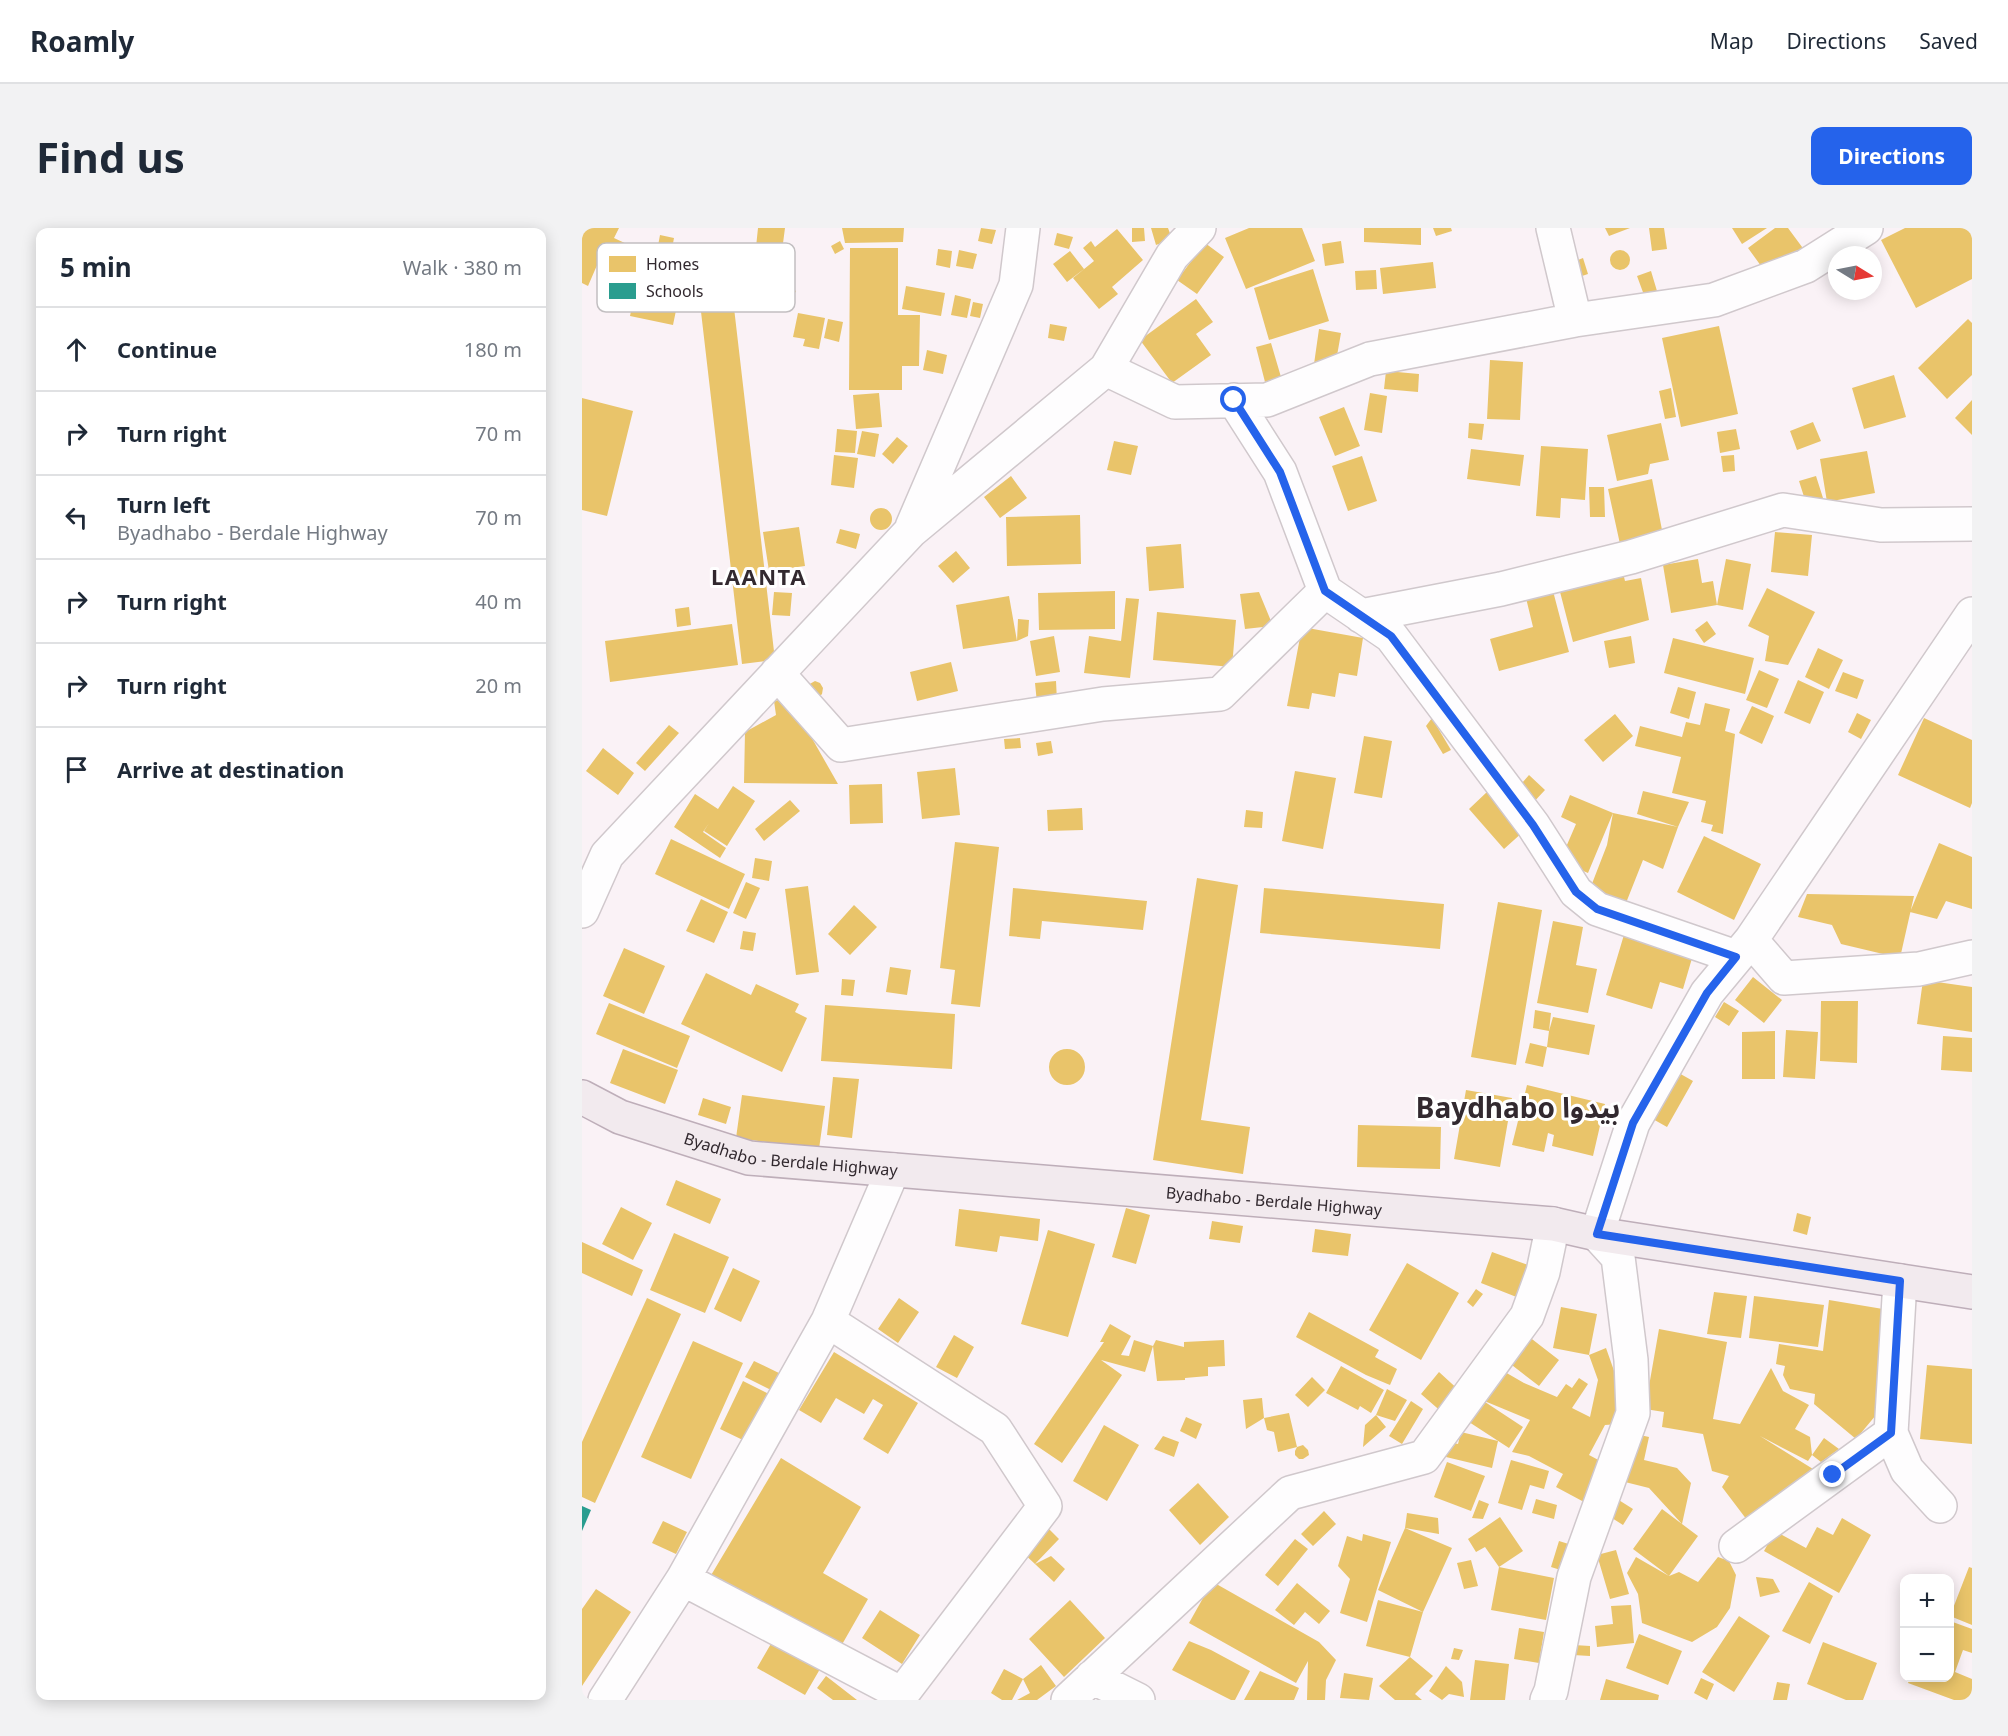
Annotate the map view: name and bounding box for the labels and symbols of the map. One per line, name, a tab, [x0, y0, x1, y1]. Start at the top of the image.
legend	[597, 243, 795, 312]
north arrow	[1828, 246, 1882, 300]
text: Homes	[646, 253, 699, 275]
text: Schools	[646, 280, 704, 302]
route start	[1220, 386, 1246, 412]
district label: LAANTA	[711, 561, 807, 591]
district label: Baydhabo بيدوا	[1416, 1088, 1620, 1126]
street label: Byadhabo - Berdale Highway	[681, 1127, 899, 1181]
street label: Byadhabo - Berdale Highway	[1165, 1181, 1384, 1221]
route end	[1819, 1461, 1845, 1487]

